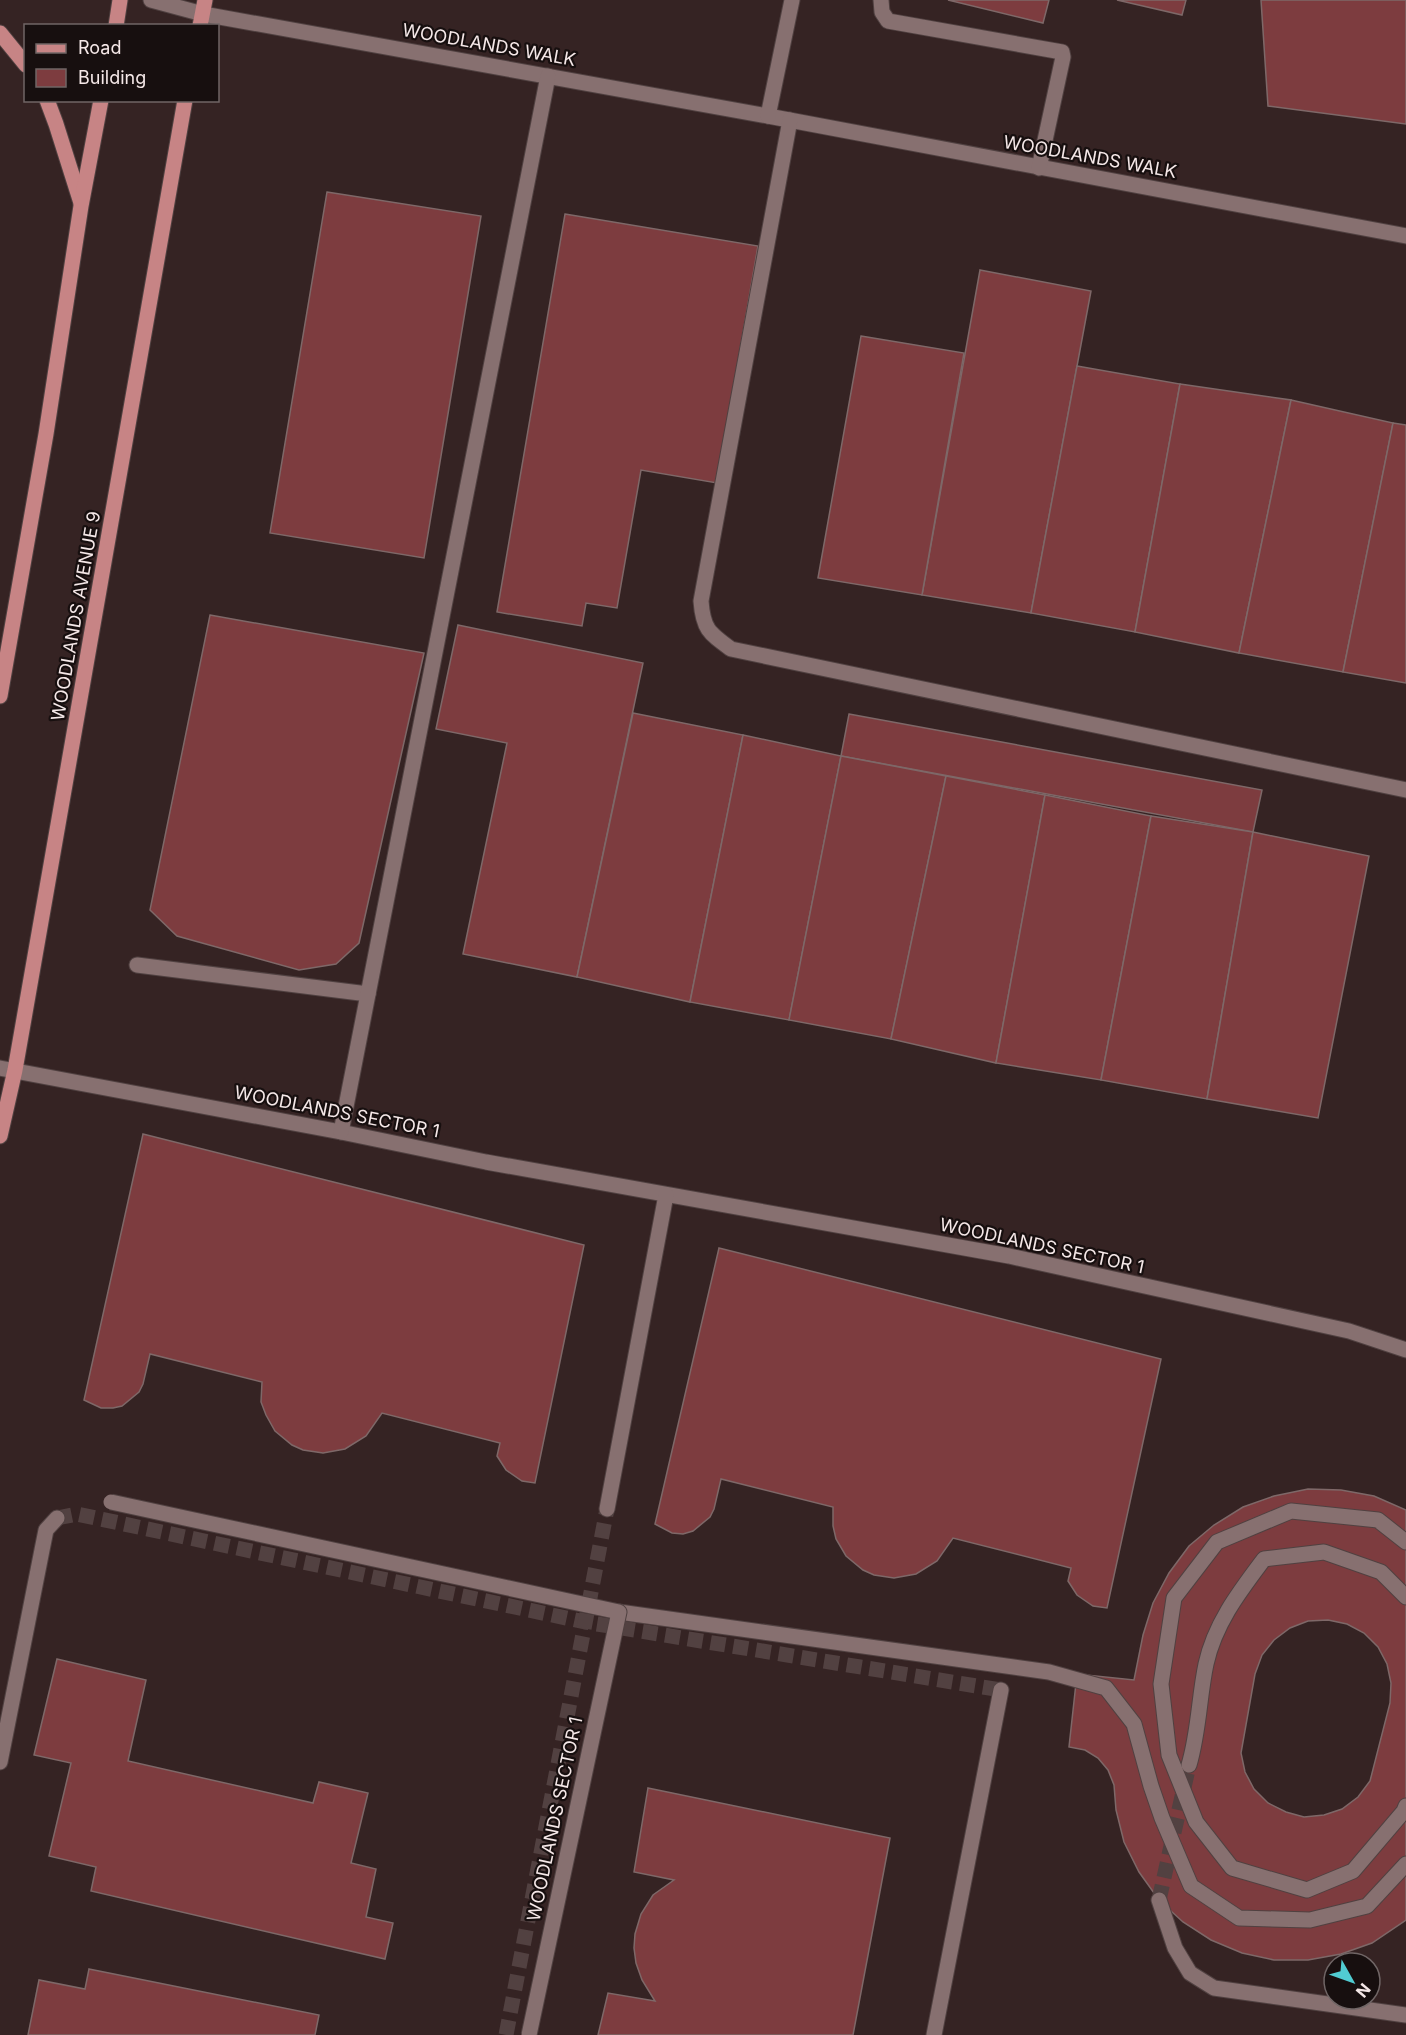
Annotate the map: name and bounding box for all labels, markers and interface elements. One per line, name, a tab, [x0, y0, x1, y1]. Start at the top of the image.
street label: WOODLANDS WALK	[401, 19, 577, 70]
legend	[24, 24, 219, 102]
text: Road	[78, 37, 121, 58]
text: Building	[78, 67, 146, 88]
street label: WOODLANDS WALK	[1002, 131, 1178, 182]
street label: WOODLANDS AVENUE 9	[47, 509, 104, 722]
street label: WOODLANDS SECTOR 1	[233, 1081, 441, 1142]
street label: WOODLANDS SECTOR 1	[938, 1214, 1146, 1277]
street label: WOODLANDS SECTOR 1	[523, 1715, 586, 1923]
north arrow	[1322, 1951, 1382, 2011]
text: N	[1352, 1980, 1375, 2002]

